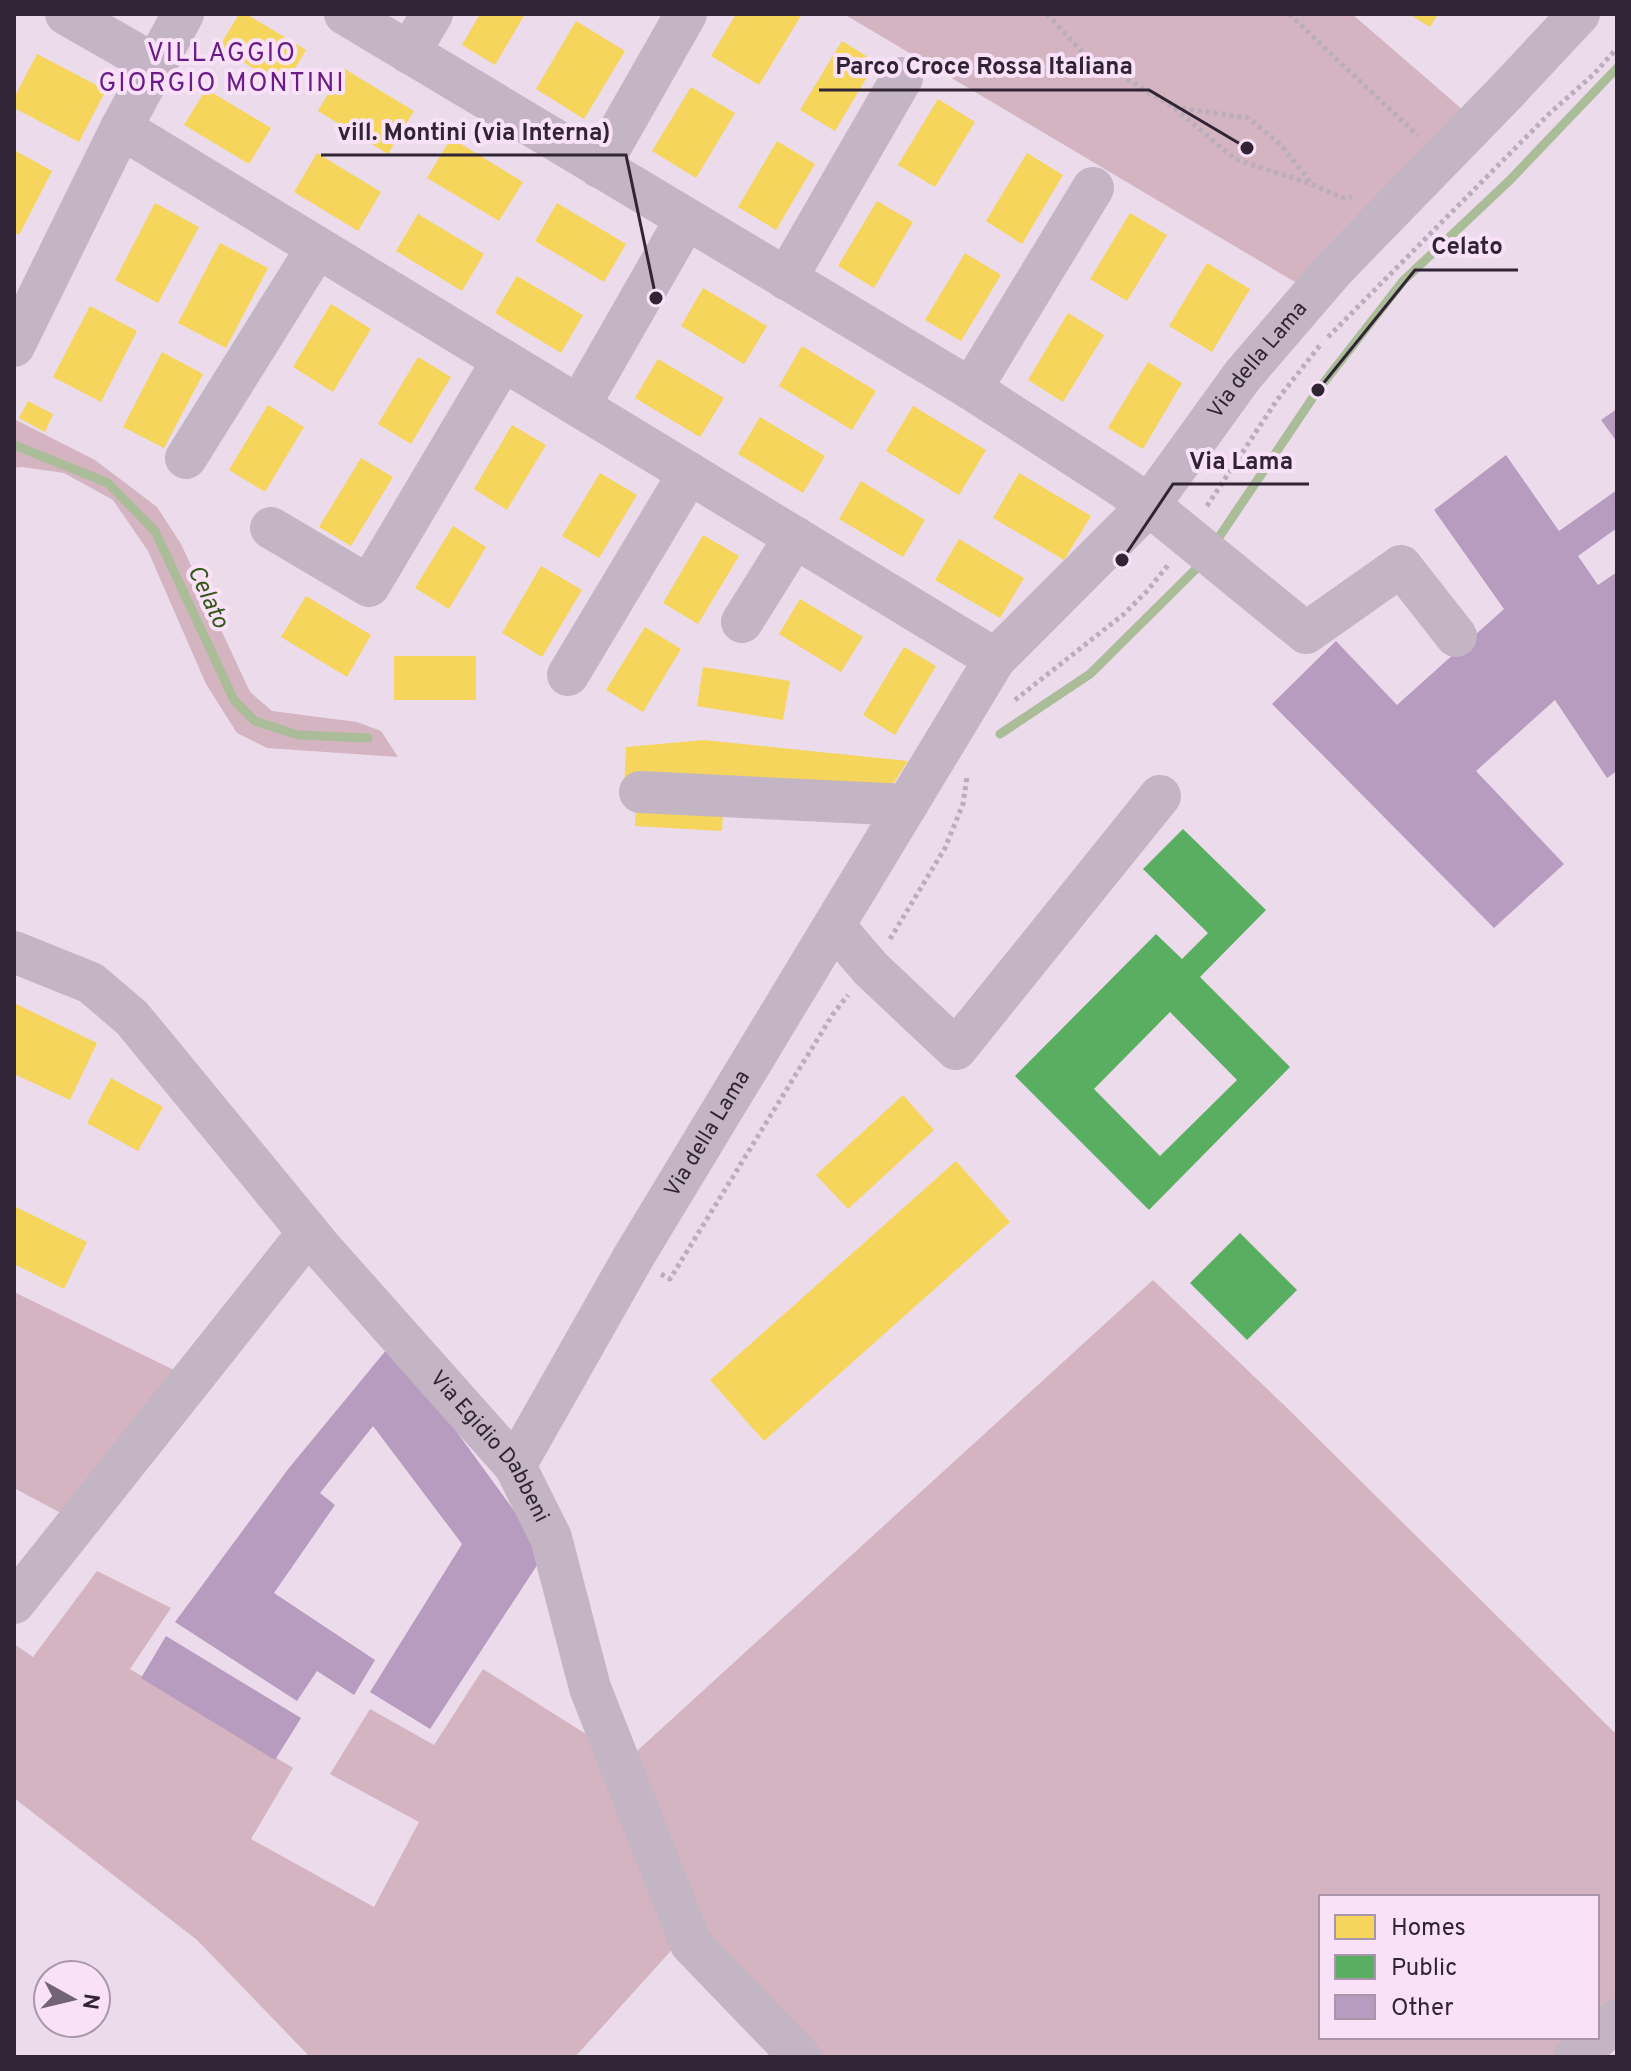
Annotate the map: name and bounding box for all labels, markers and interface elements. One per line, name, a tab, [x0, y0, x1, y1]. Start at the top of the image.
district label: VILLAGGIO GIORGIO MONTINI	[98, 38, 346, 101]
callout: Parco Croce Rossa Italiana	[819, 42, 1149, 90]
text: Parco Croce Rossa Italiana	[835, 53, 1133, 83]
callout: vill. Montini (via Interna)	[321, 107, 626, 155]
text: vill. Montini (via Interna)	[338, 119, 610, 149]
callout: Celato	[1415, 222, 1518, 270]
text: Celato	[1431, 233, 1503, 263]
street label: Via della Lama	[1202, 296, 1314, 424]
callout: Via Lama	[1173, 436, 1309, 484]
text: Via Lama	[1189, 448, 1293, 478]
water label: Celato	[179, 561, 235, 634]
street label: Via della Lama	[659, 1065, 757, 1202]
street label: Via Egidio Dabbeni	[424, 1366, 555, 1527]
legend	[1319, 1895, 1599, 2039]
text: Homes	[1391, 1914, 1466, 1944]
text: Public	[1391, 1954, 1457, 1984]
north arrow	[32, 1959, 112, 2039]
text: N	[75, 1992, 104, 2011]
text: Other	[1391, 1994, 1453, 2024]

